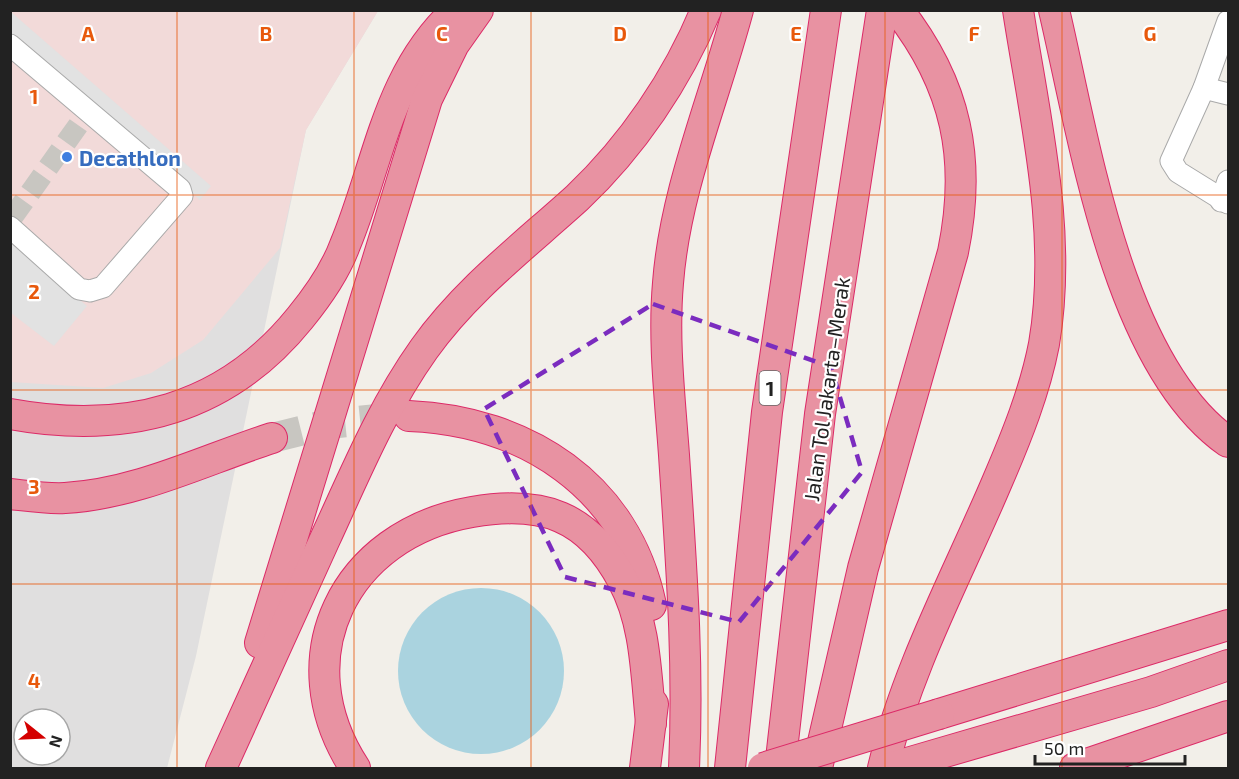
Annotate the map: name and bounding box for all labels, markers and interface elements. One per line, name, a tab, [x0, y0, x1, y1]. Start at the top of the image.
text: A	[81, 21, 95, 45]
text: B	[260, 21, 272, 45]
text: C	[436, 21, 448, 45]
text: D	[613, 21, 627, 45]
text: E	[790, 21, 802, 45]
text: F	[968, 21, 980, 45]
text: G	[1144, 21, 1156, 45]
text: 1	[30, 84, 38, 108]
place label: Decathlon	[79, 145, 181, 170]
marker: Decathlon	[60, 150, 74, 164]
street label: Jalan Tol Jakarta–Merak	[798, 275, 854, 503]
text: 2	[28, 279, 40, 303]
road number: 1	[760, 371, 780, 405]
text: 3	[28, 474, 40, 498]
text: 4	[28, 668, 41, 692]
north arrow	[12, 707, 72, 767]
scale bar	[1035, 728, 1185, 766]
text: N	[46, 733, 68, 750]
text: 50 m	[1044, 737, 1084, 759]

